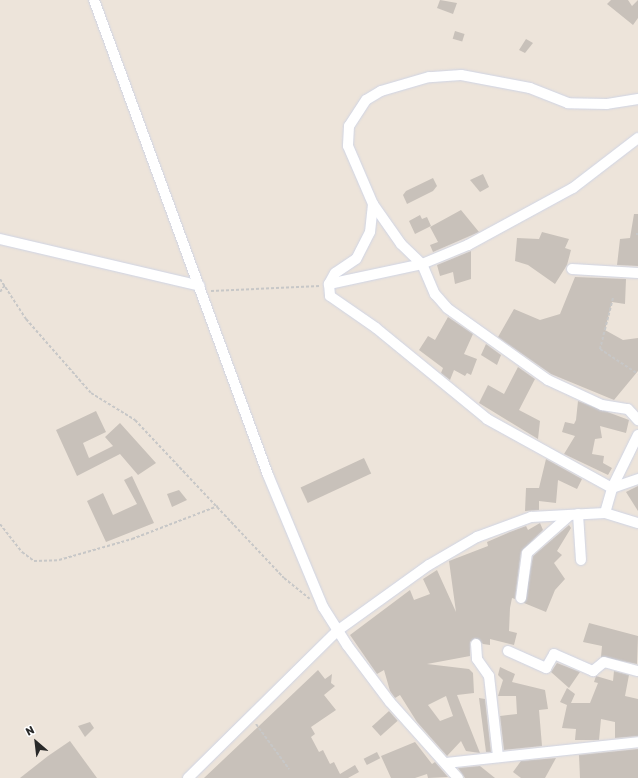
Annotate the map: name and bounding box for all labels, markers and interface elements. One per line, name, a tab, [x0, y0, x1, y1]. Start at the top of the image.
north arrow	[16, 722, 56, 762]
text: N	[24, 723, 37, 739]

